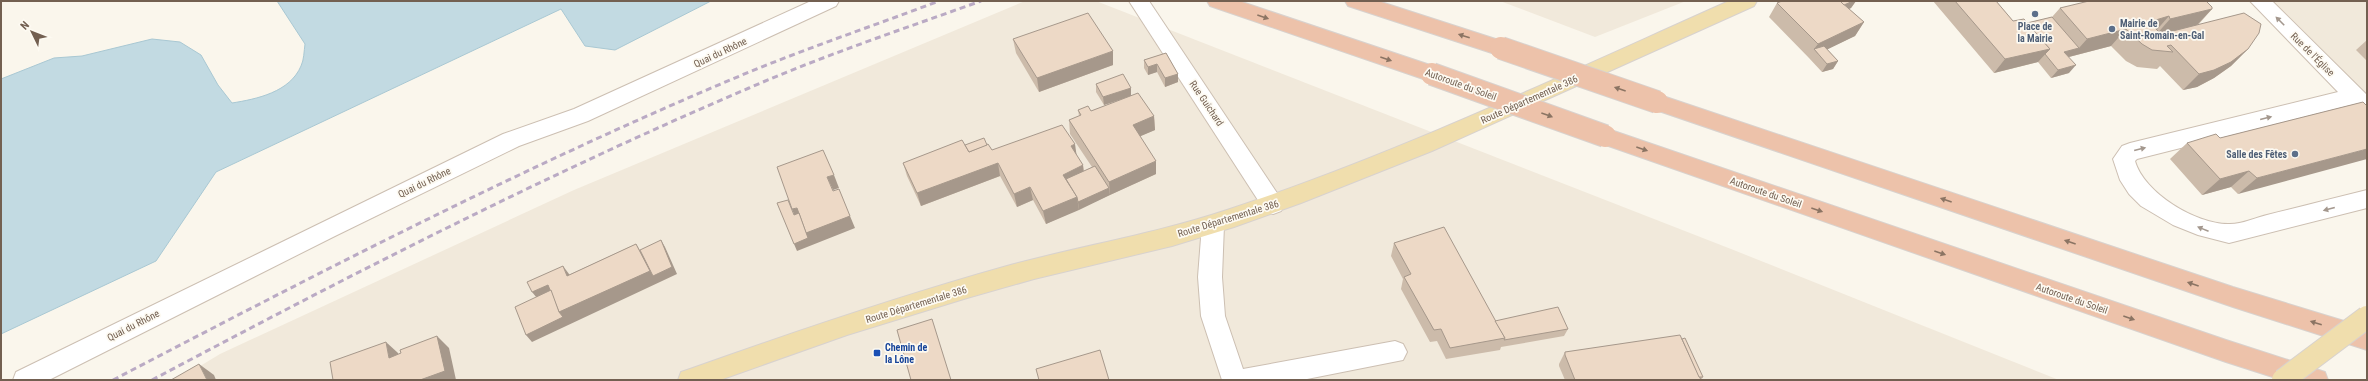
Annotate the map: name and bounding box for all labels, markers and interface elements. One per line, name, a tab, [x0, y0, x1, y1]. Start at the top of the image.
marker: Place de la Mairie	[2030, 9, 2040, 19]
north arrow	[12, 12, 52, 52]
one-way arrow	[1258, 14, 1270, 20]
one-way arrow	[2275, 16, 2285, 26]
text: N	[18, 18, 32, 32]
place label: Mairie de Saint-Romain-en-Gal	[2120, 18, 2204, 41]
place label: Place de la Mairie	[2018, 21, 2053, 44]
marker: Mairie de Saint-Romain-en-Gal	[2107, 24, 2117, 34]
street label: Rue de l'Église	[2289, 30, 2338, 79]
one-way arrow	[1458, 33, 1470, 39]
street label: Quai du Rhône	[692, 35, 749, 69]
one-way arrow	[1381, 56, 1393, 62]
street label: Autoroute du Soleil	[1424, 66, 1498, 102]
street label: Route Départementale 386	[1479, 73, 1579, 126]
street label: Rue Guichard	[1187, 79, 1226, 128]
one-way arrow	[1613, 86, 1625, 92]
one-way arrow	[1542, 113, 1554, 119]
one-way arrow	[2260, 115, 2273, 121]
one-way arrow	[1636, 146, 1648, 152]
one-way arrow	[2134, 146, 2146, 152]
place label: Salle des Fêtes	[2226, 149, 2287, 160]
marker: Salle des Fêtes	[2290, 149, 2300, 159]
street label: Quai du Rhône	[396, 165, 453, 200]
street label: Autoroute du Soleil	[1729, 175, 1803, 210]
one-way arrow	[1940, 197, 1952, 203]
street label: Route Départementale 386	[1176, 198, 1280, 239]
one-way arrow	[2323, 206, 2335, 212]
one-way arrow	[1812, 208, 1824, 214]
one-way arrow	[2197, 225, 2209, 231]
one-way arrow	[2063, 239, 2075, 245]
one-way arrow	[1934, 250, 1946, 256]
one-way arrow	[2186, 280, 2198, 286]
street label: Autoroute du Soleil	[2035, 281, 2109, 316]
street label: Route Départementale 386	[864, 284, 968, 325]
street label: Quai du Rhône	[105, 307, 161, 343]
one-way arrow	[2124, 315, 2136, 321]
one-way arrow	[2310, 320, 2322, 326]
place label: Chemin de la Lône	[885, 342, 928, 365]
marker: Chemin de la Lône	[872, 348, 882, 358]

